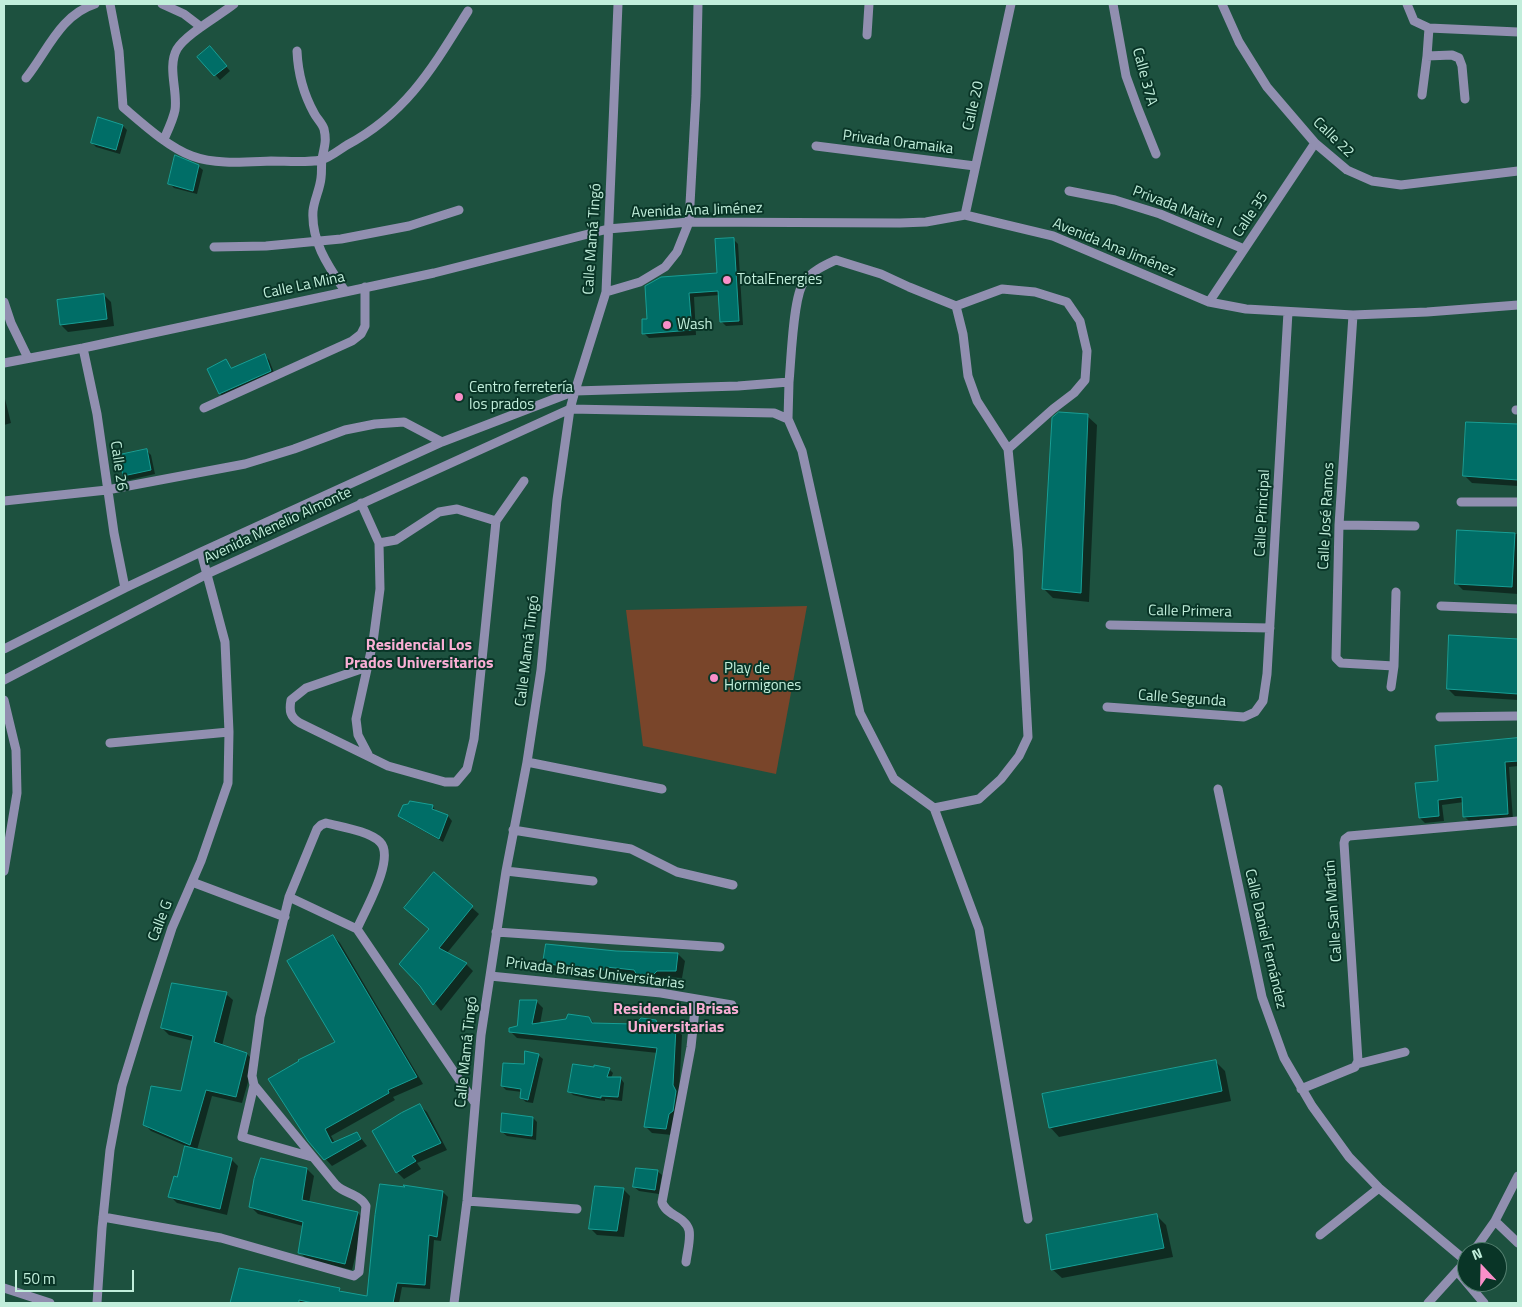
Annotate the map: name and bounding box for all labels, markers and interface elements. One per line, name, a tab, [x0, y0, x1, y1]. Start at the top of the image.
street label: Calle 37A	[1128, 46, 1160, 108]
street label: Calle 20	[960, 79, 988, 133]
street label: Calle 22	[1309, 114, 1357, 162]
street label: Privada Oramaika	[842, 127, 954, 159]
street label: Calle Mamá Tingó	[580, 183, 606, 295]
street label: Privada Maite I	[1130, 183, 1224, 233]
street label: Calle 35	[1229, 189, 1273, 241]
street label: Avenida Ana Jiménez	[631, 200, 763, 222]
street label: Avenida Ana Jiménez	[1050, 215, 1178, 281]
street label: Calle La Mina	[262, 269, 346, 303]
place label: TotalEnergies	[737, 271, 822, 289]
marker: TotalEnergies	[721, 274, 733, 286]
place label: Wash	[677, 316, 713, 334]
marker: Wash	[661, 319, 673, 331]
place label: Centro ferretería los prados	[469, 379, 573, 414]
marker: Centro ferretería los prados	[453, 391, 465, 403]
street label: Calle 26	[106, 440, 130, 492]
street label: Calle José Ramos	[1315, 462, 1339, 570]
street label: Calle Principal	[1252, 469, 1274, 557]
street label: Avenida Menelio Almonte	[201, 484, 355, 568]
street label: Calle Mamá Tingó	[512, 594, 544, 708]
street label: Calle Primera	[1148, 602, 1232, 622]
district label: Residencial Los Prados Universitarios	[344, 636, 494, 674]
place label: Play de Hormigones	[724, 660, 801, 695]
marker: Play de Hormigones	[708, 672, 720, 684]
street label: Calle Segunda	[1137, 687, 1227, 711]
street label: Calle San Martín	[1321, 859, 1347, 963]
street label: Calle Daniel Fernández	[1240, 867, 1290, 1011]
street label: Calle G	[145, 898, 177, 944]
street label: Privada Brisas Universitarias	[505, 954, 685, 994]
street label: Calle Mamá Tingó	[452, 995, 482, 1109]
district label: Residencial Brisas Universitarias	[613, 1000, 739, 1038]
north arrow	[1457, 1242, 1507, 1292]
text: N	[1469, 1242, 1485, 1265]
scale bar	[18, 1260, 136, 1292]
text: 50 m	[23, 1267, 56, 1290]

